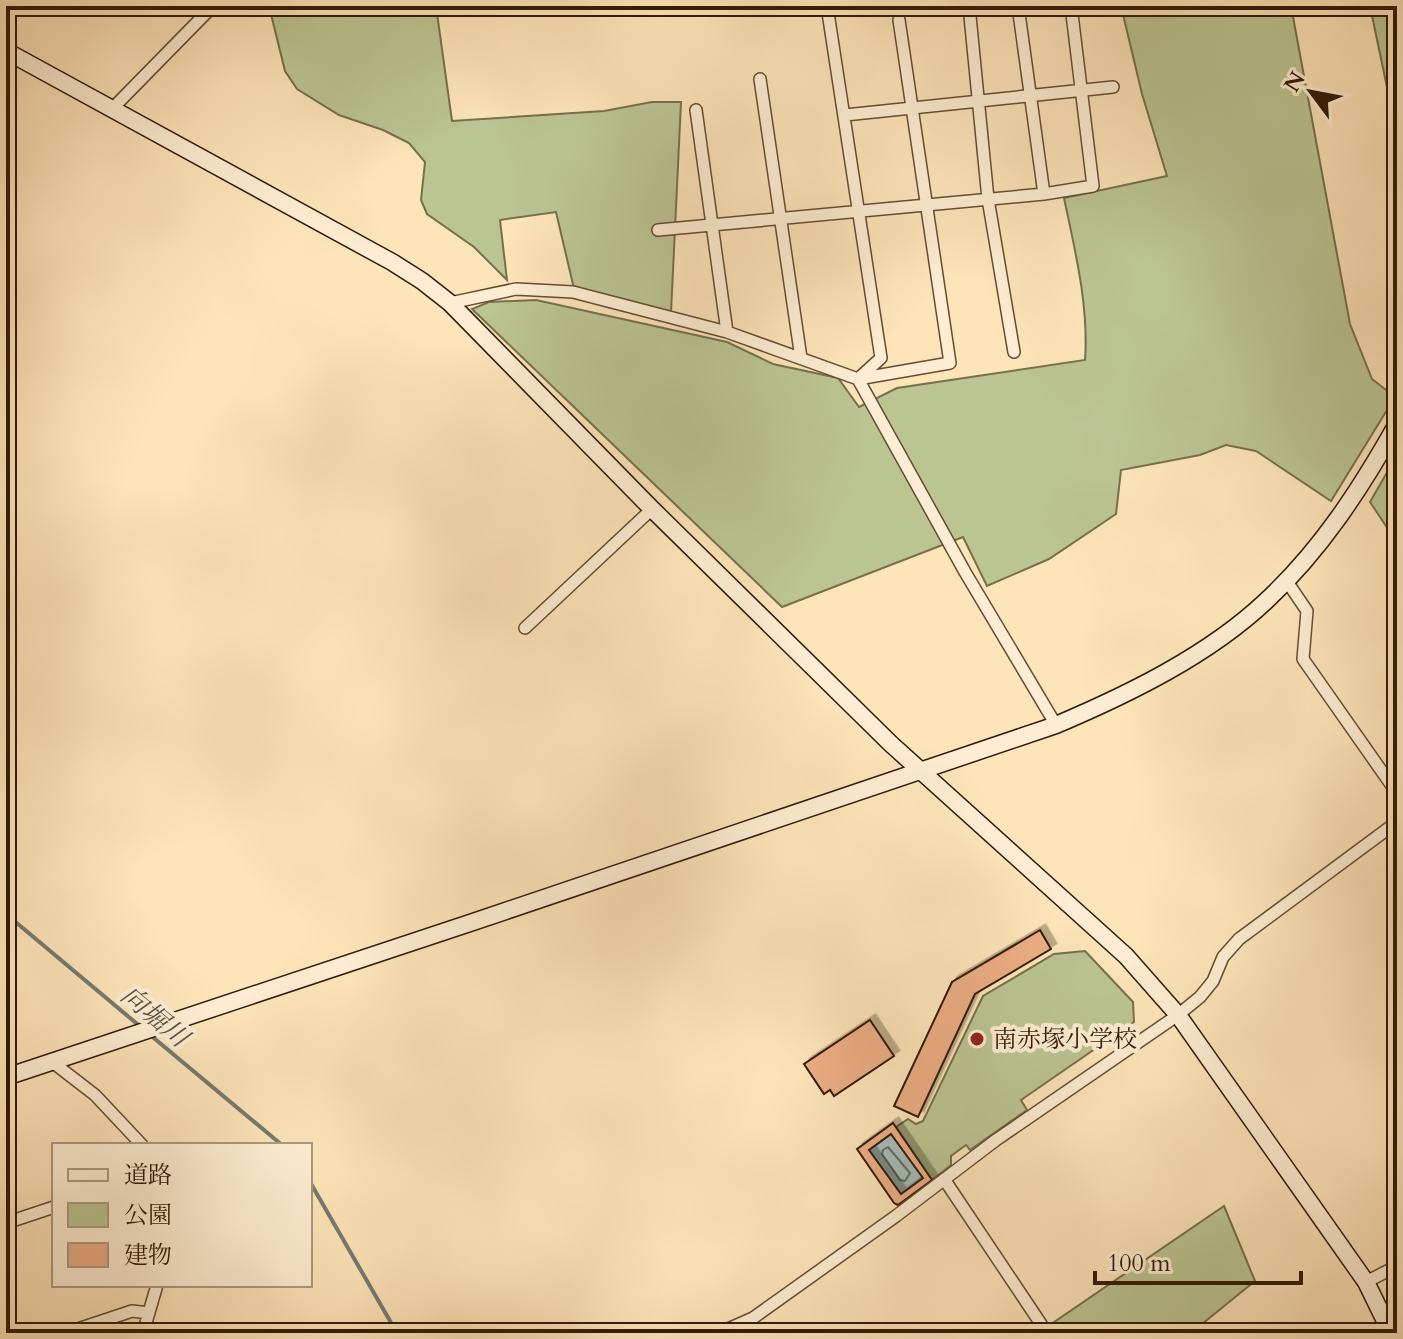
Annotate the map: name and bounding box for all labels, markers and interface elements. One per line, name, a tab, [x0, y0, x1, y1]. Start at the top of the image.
north arrow	[1271, 52, 1351, 132]
text: N	[1277, 66, 1313, 98]
water label: 向堀川	[114, 978, 198, 1057]
place label: 南赤塚小学校	[993, 1023, 1137, 1056]
marker: 南赤塚小学校	[968, 1030, 986, 1048]
legend	[52, 1143, 312, 1287]
text: 道路	[124, 1159, 172, 1192]
text: 公園	[124, 1199, 172, 1232]
scale bar	[1095, 1235, 1301, 1285]
text: 建物	[124, 1239, 172, 1272]
text: 100 m	[1107, 1247, 1171, 1280]

